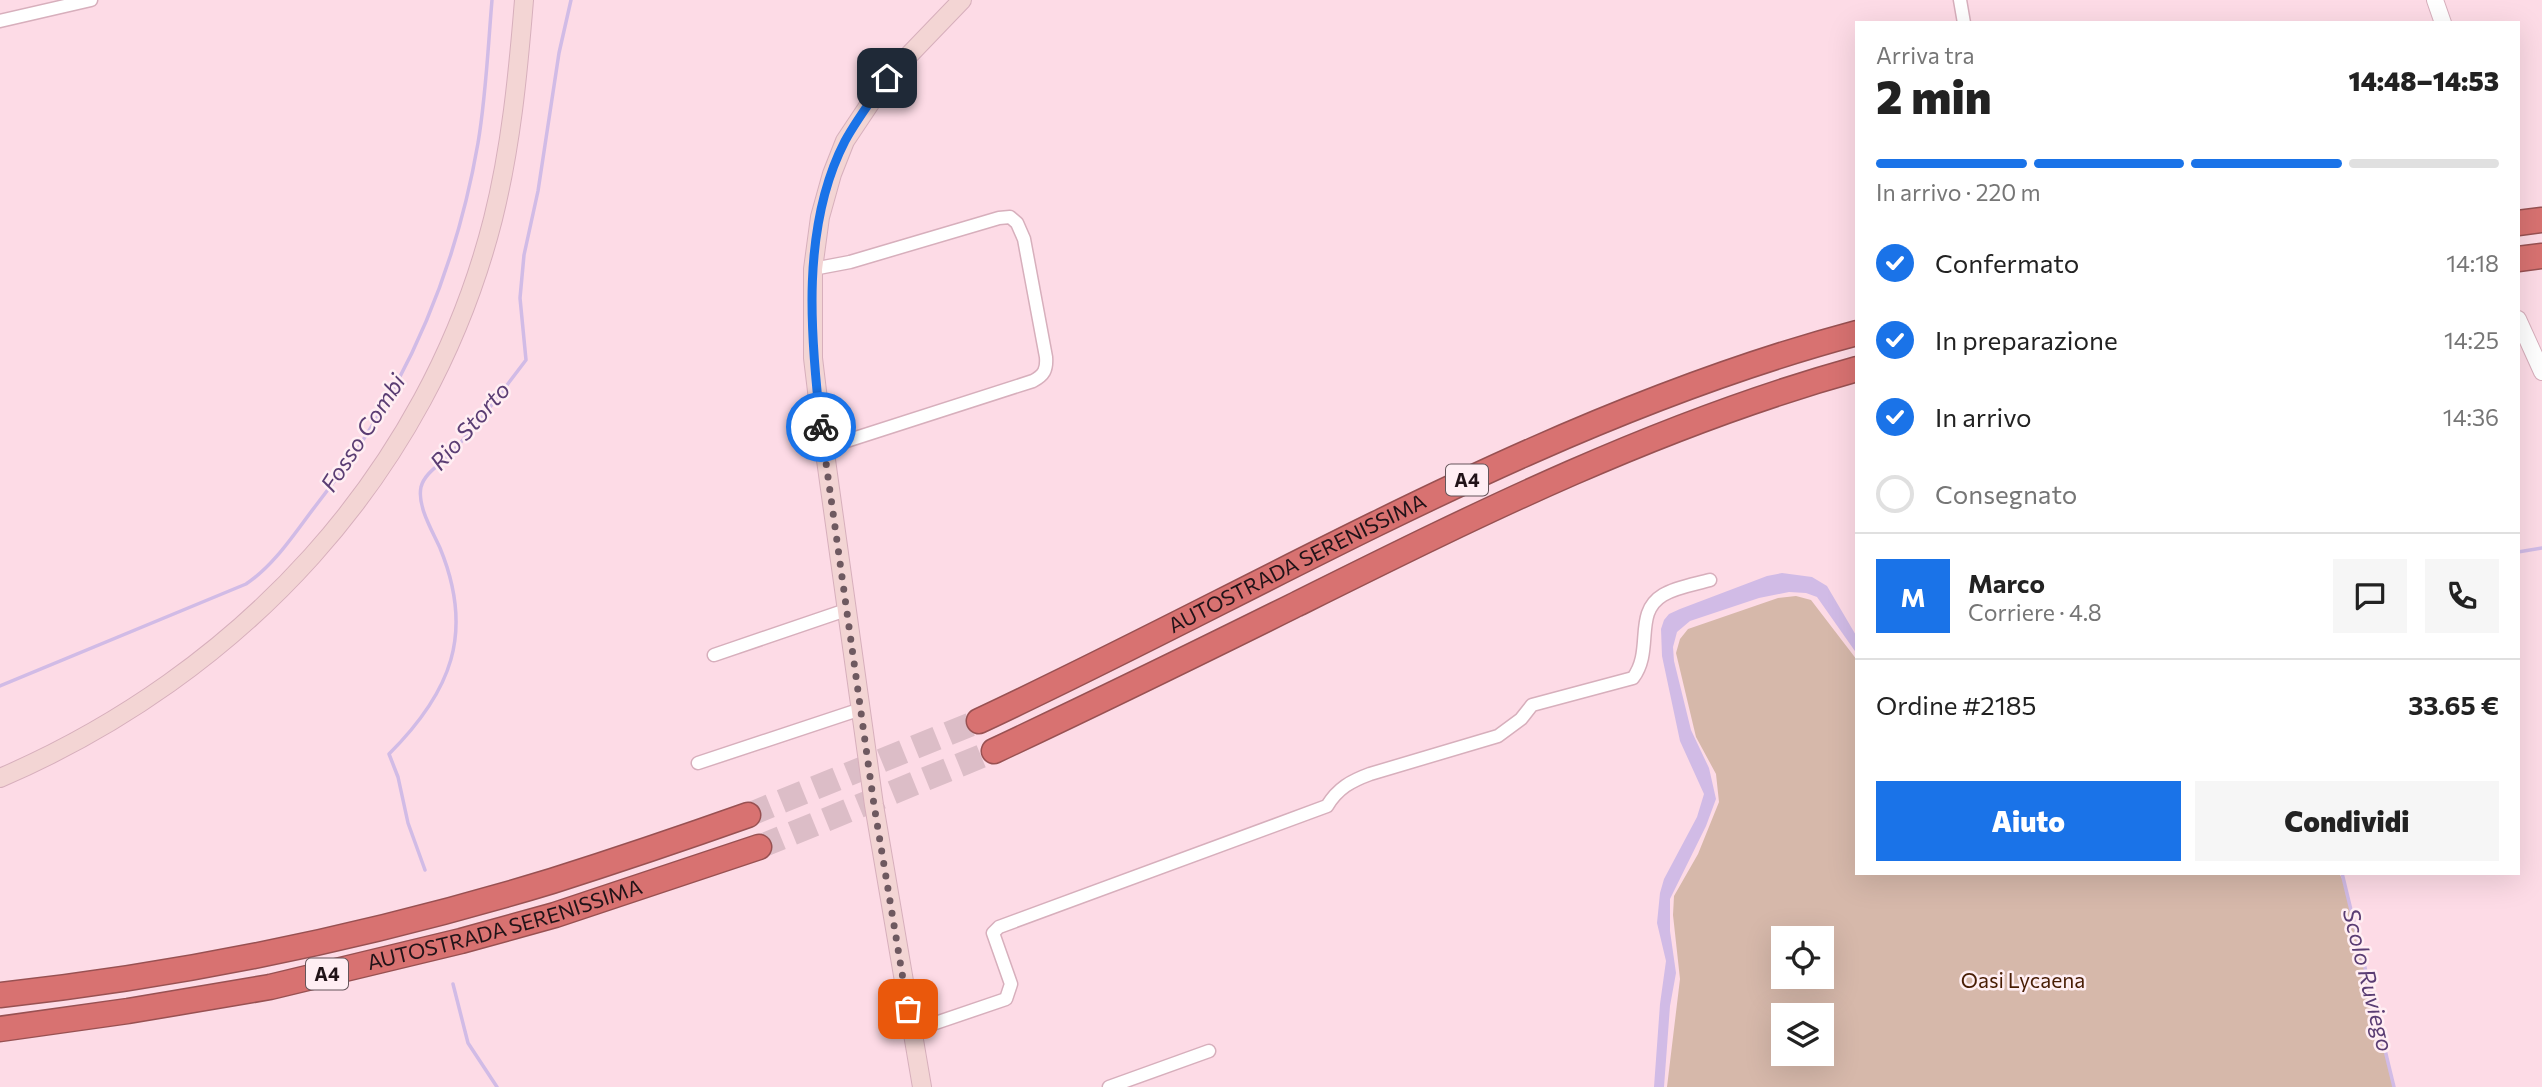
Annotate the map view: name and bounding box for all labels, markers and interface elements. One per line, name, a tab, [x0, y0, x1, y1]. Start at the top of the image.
text: Arriva tra	[1876, 41, 1975, 69]
pin	[857, 48, 917, 108]
icon: home	[868, 59, 906, 97]
text: 14:48–14:53	[2349, 65, 2499, 96]
text: 2 min	[1876, 67, 1992, 123]
text: In arrivo · 220 m	[1876, 178, 2041, 206]
icon: check	[1876, 244, 1914, 282]
text: Confermato	[1935, 247, 2079, 278]
text: 14:18	[2446, 249, 2499, 277]
icon: check	[1876, 321, 1914, 359]
text: In preparazione	[1935, 324, 2118, 355]
text: 14:25	[2444, 326, 2499, 354]
water label: Fosso Combi	[314, 368, 411, 496]
water label: Rio Storto	[423, 375, 515, 475]
courier	[786, 392, 856, 462]
icon: check	[1876, 398, 1914, 436]
text: In arrivo	[1935, 401, 2032, 432]
text: 14:36	[2443, 403, 2499, 431]
icon: bike	[802, 408, 840, 446]
road number: A4	[1446, 464, 1488, 495]
text: Consegnato	[1935, 478, 2077, 509]
street label: AUTOSTRADA SERENISSIMA	[1164, 488, 1430, 637]
button: chat	[2333, 559, 2407, 633]
button: phone	[2425, 559, 2499, 633]
text: Marco	[1968, 567, 2045, 598]
text: M	[1900, 581, 1926, 612]
text: Corriere · 4.8	[1968, 598, 2102, 626]
text: Ordine #2185	[1876, 689, 2036, 720]
text: 33.65 €	[2408, 689, 2499, 720]
button: Aiuto	[1876, 781, 2181, 861]
button: Condividi	[2195, 781, 2499, 861]
street label: AUTOSTRADA SERENISSIMA	[364, 873, 645, 974]
water label: Scolo Ruviego	[2338, 905, 2400, 1054]
map controls	[1771, 926, 1834, 1066]
button: locate	[1771, 926, 1834, 989]
road number: A4	[306, 958, 348, 990]
park label: Oasi Lycaena	[1961, 967, 2085, 992]
pin	[878, 979, 938, 1039]
icon: bag	[889, 990, 927, 1028]
button: layers	[1771, 1003, 1834, 1066]

